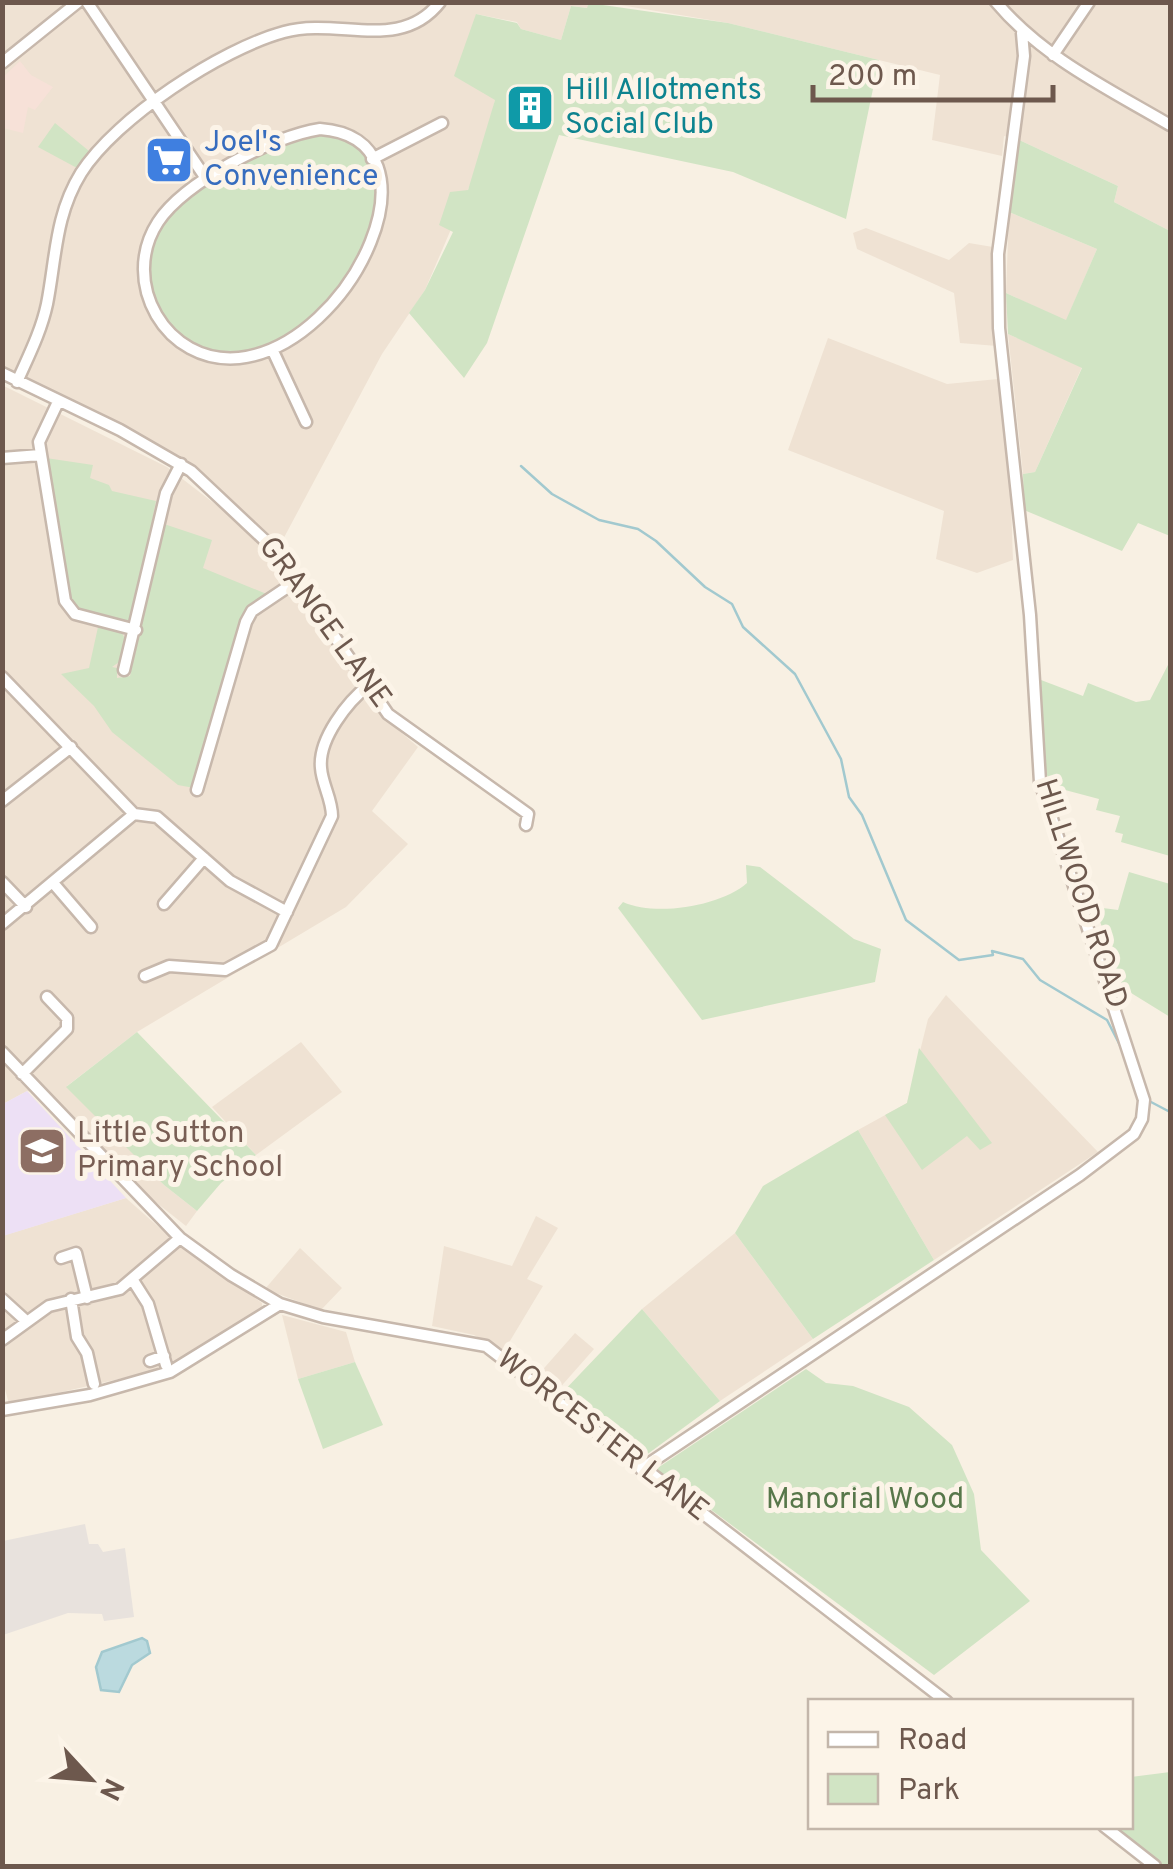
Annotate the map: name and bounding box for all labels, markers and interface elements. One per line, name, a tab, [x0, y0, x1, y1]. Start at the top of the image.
scale bar	[813, 40, 1053, 102]
text: 200 m	[828, 59, 917, 96]
place label: Hill Allotments Social Club	[565, 73, 762, 144]
building icon: Hill Allotments Social Club	[504, 82, 556, 134]
place label: Joel's Convenience	[204, 125, 378, 196]
supermarket icon: Joel's Convenience	[143, 134, 195, 186]
street label: GRANGE LANE	[249, 530, 399, 716]
street label: HILLWOOD ROAD	[1025, 774, 1135, 1014]
place label: Little Sutton Primary School	[77, 1116, 283, 1187]
school or university icon: Little Sutton Primary School	[16, 1125, 68, 1177]
street label: WORCESTER LANE	[489, 1342, 715, 1530]
park label: Manorial Wood	[766, 1482, 964, 1519]
legend	[808, 1699, 1133, 1829]
text: Road	[898, 1723, 967, 1760]
north arrow	[40, 1729, 140, 1829]
text: N	[89, 1772, 130, 1806]
text: Park	[898, 1773, 960, 1810]

